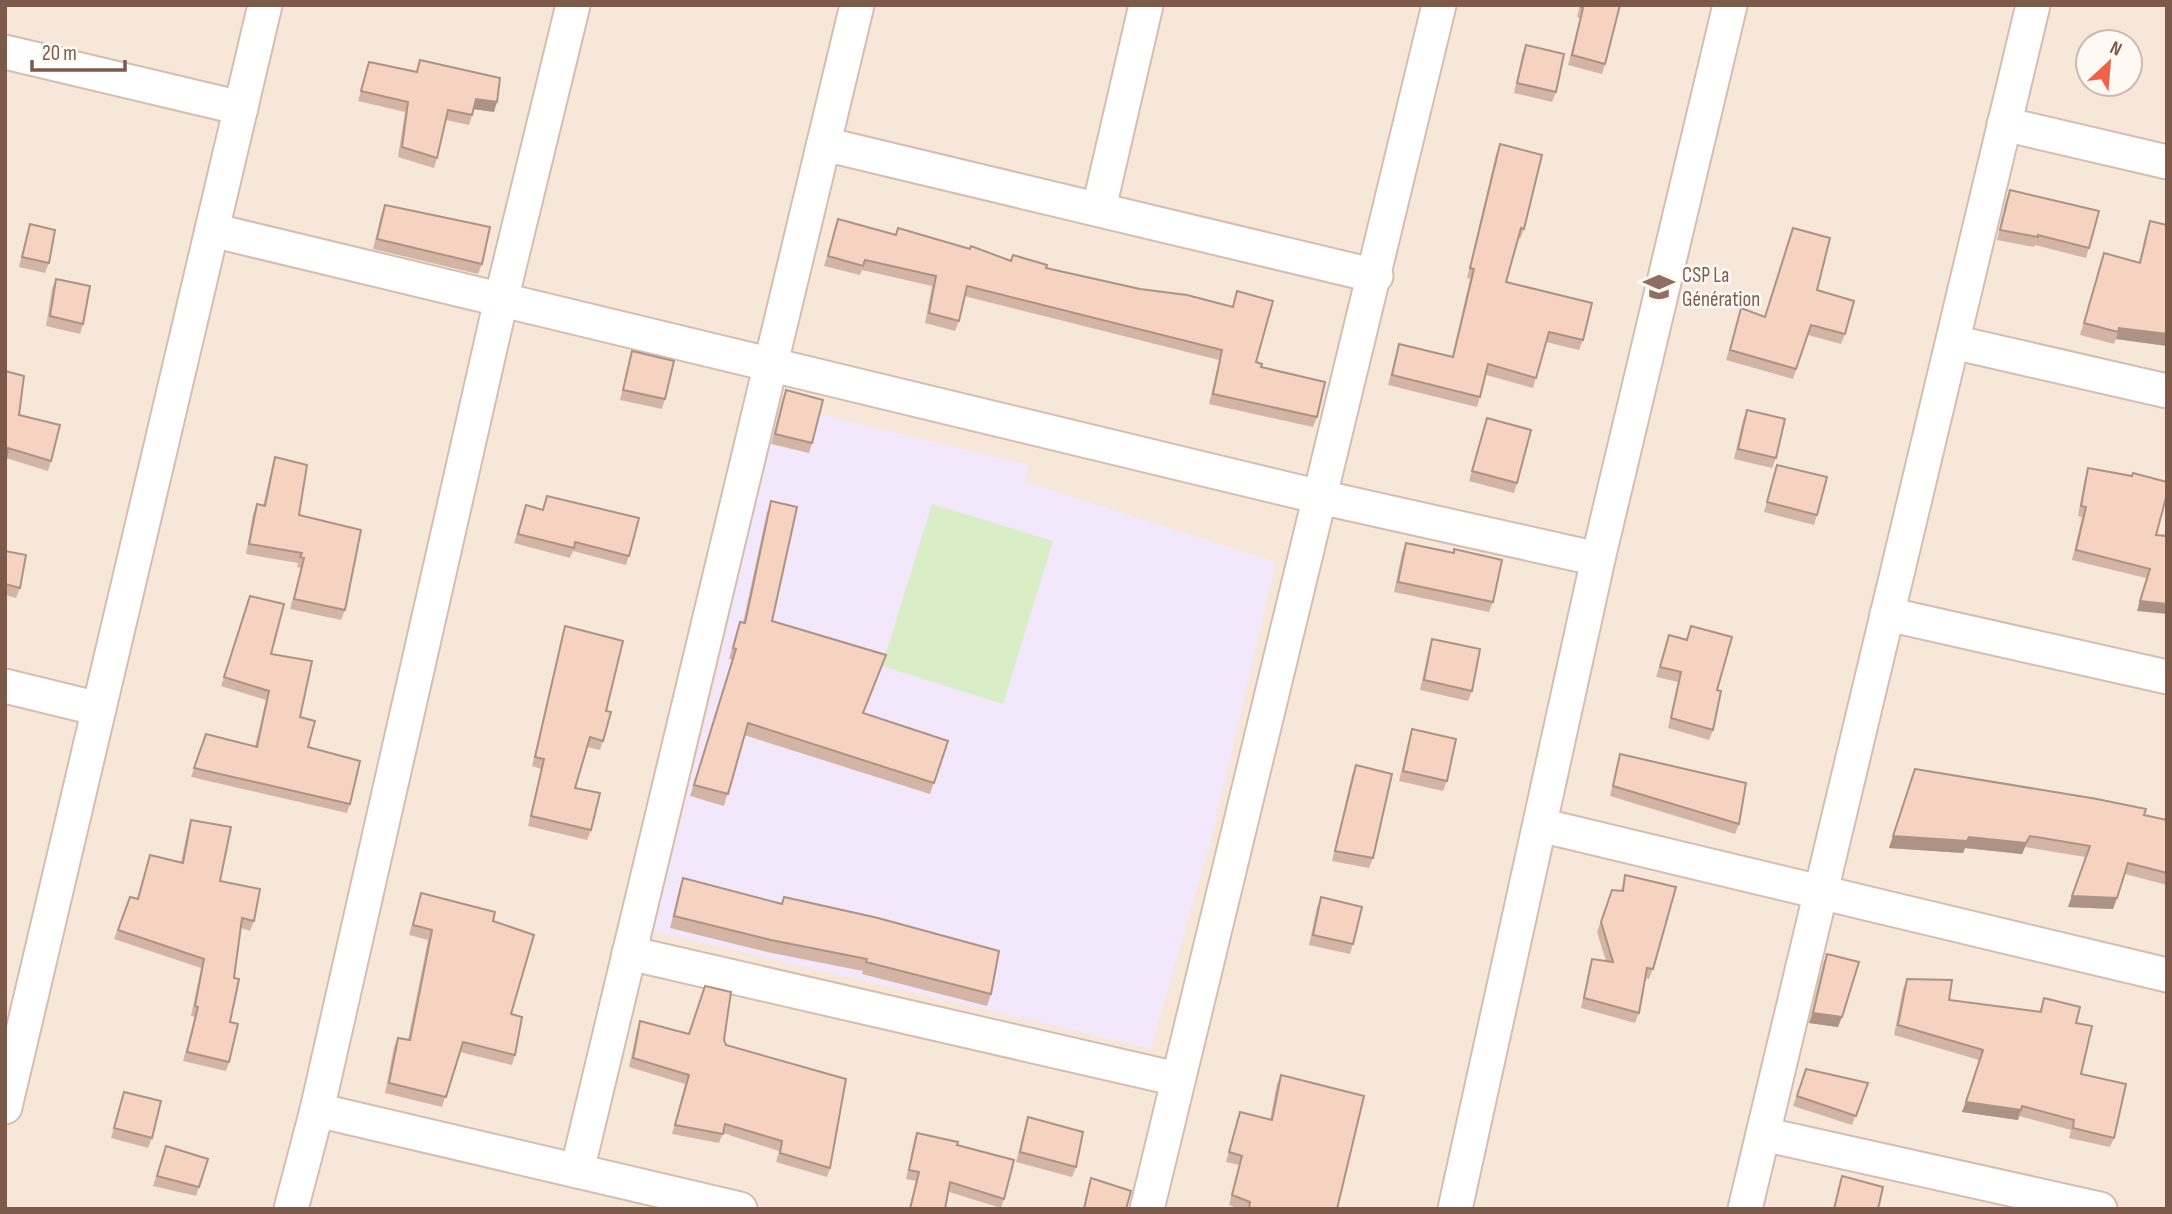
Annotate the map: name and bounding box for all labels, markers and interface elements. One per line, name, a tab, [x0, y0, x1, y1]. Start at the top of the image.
scale bar	[32, 28, 124, 72]
north arrow	[2074, 28, 2144, 98]
text: N	[2106, 37, 2125, 62]
text: 20 m	[42, 41, 77, 66]
place label: CSP La Génération	[1682, 263, 1760, 312]
school or university icon: CSP La Génération	[1642, 270, 1676, 304]

